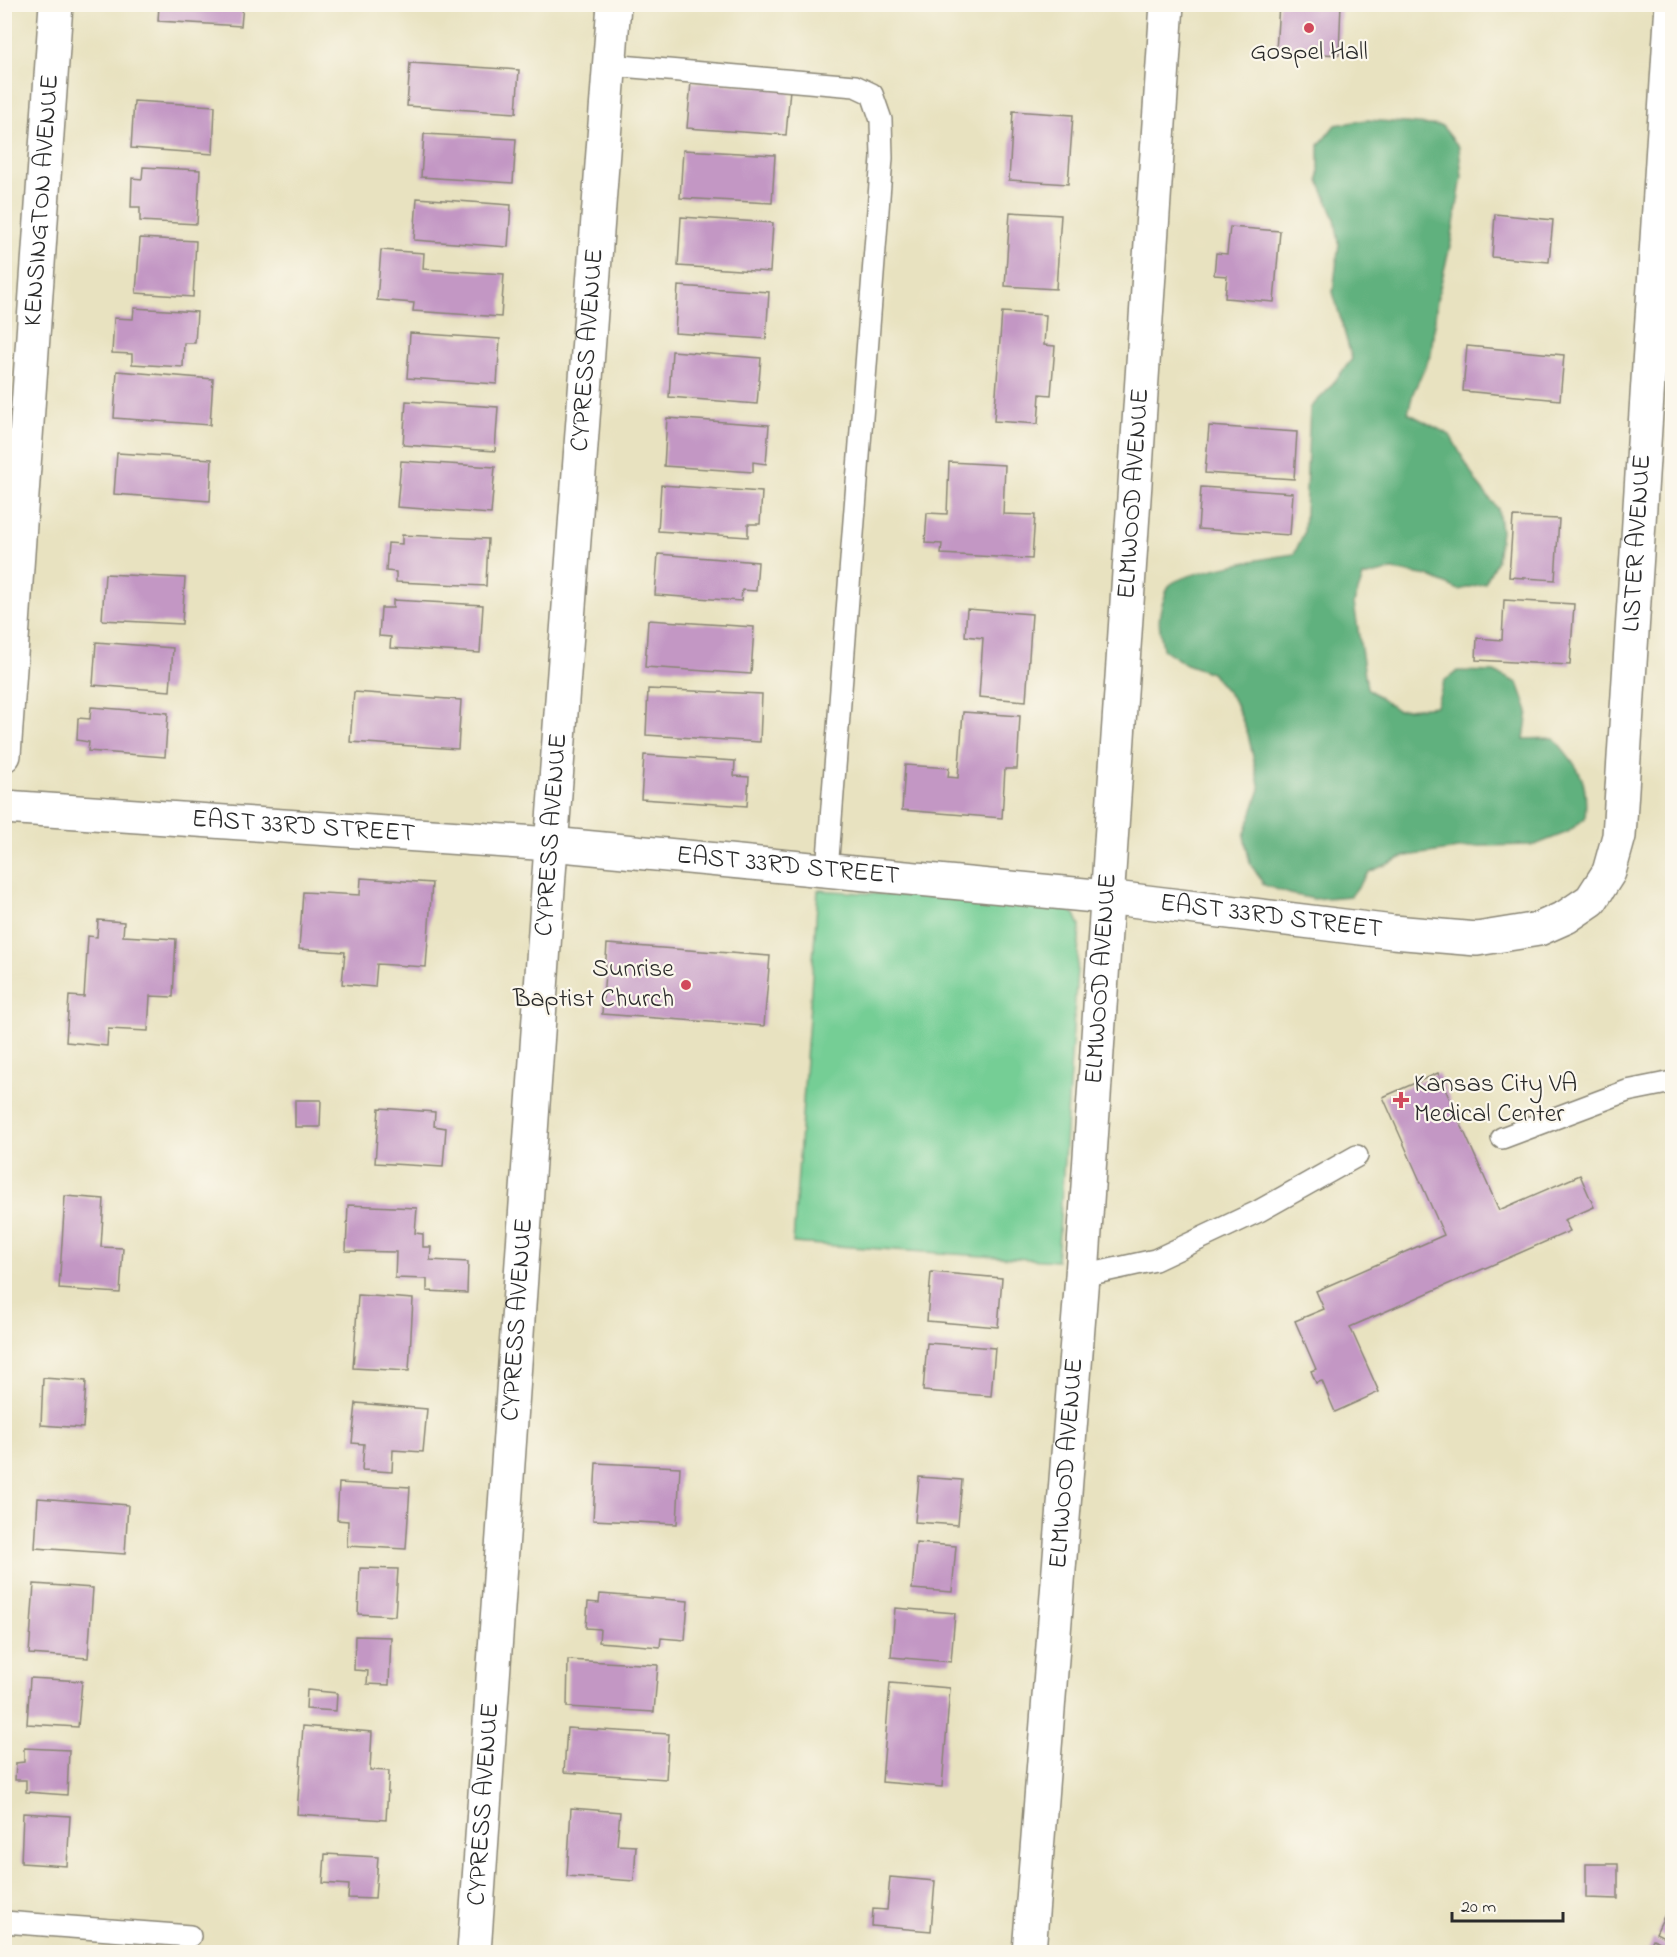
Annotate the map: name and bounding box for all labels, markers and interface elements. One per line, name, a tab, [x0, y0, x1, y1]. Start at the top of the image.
marker: Gospel Hall	[1302, 21, 1316, 35]
place label: Gospel Hall	[1250, 34, 1368, 72]
street label: KENSINGTON AVENUE	[15, 73, 70, 328]
street label: CYPRESS AVENUE	[562, 247, 615, 453]
street label: ELMWOOD AVENUE	[1108, 387, 1160, 600]
street label: LISTER AVENUE	[1613, 453, 1662, 633]
street label: CYPRESS AVENUE	[526, 732, 578, 938]
street label: EAST 33RD STREET	[190, 801, 416, 854]
street label: EAST 33RD STREET	[674, 837, 901, 896]
street label: ELMWOOD AVENUE	[1076, 872, 1128, 1085]
street label: EAST 33RD STREET	[1158, 885, 1384, 950]
place label: Sunrise Baptist Church	[512, 951, 674, 1019]
marker: Sunrise Baptist Church	[679, 978, 693, 992]
place label: Kansas City VA Medical Center	[1414, 1066, 1577, 1134]
marker: Kansas City VA Medical Center	[1392, 1091, 1410, 1109]
street label: CYPRESS AVENUE	[492, 1217, 544, 1422]
street label: ELMWOOD AVENUE	[1040, 1357, 1094, 1570]
street label: CYPRESS AVENUE	[458, 1701, 510, 1907]
scale bar	[1452, 1885, 1563, 1923]
text: 20 m	[1461, 1895, 1496, 1921]

